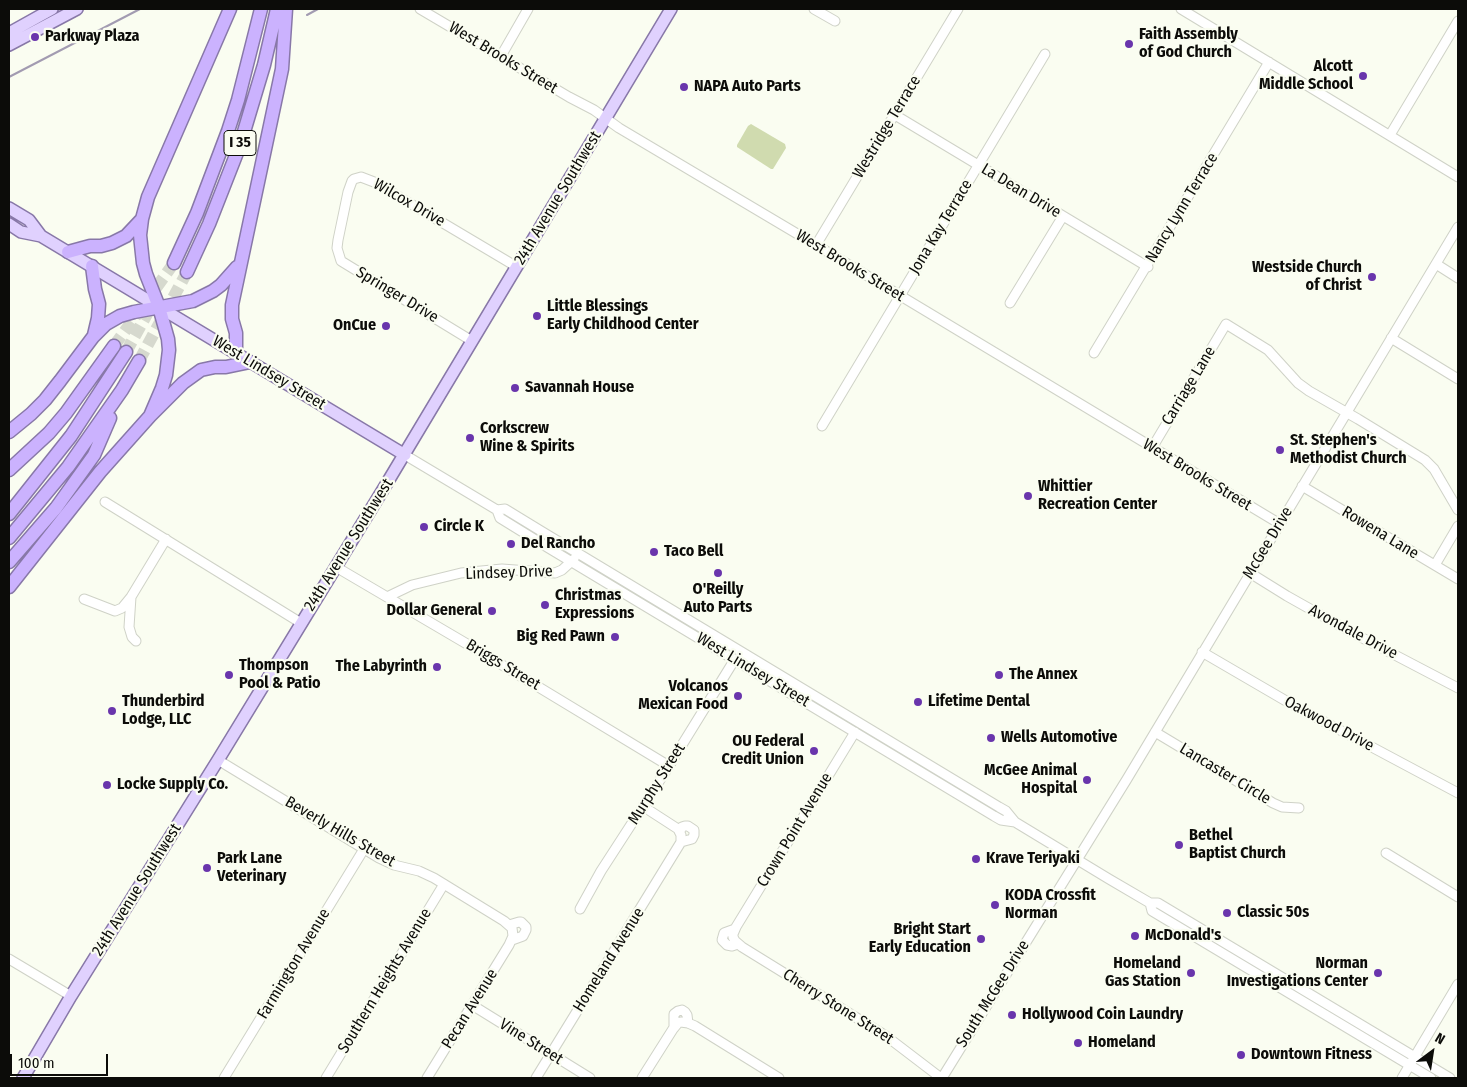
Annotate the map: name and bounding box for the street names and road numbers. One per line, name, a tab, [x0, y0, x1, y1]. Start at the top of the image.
street label: West Brooks Street	[445, 18, 561, 98]
street label: Westridge Terrace	[849, 72, 925, 182]
street label: 24th Avenue Southwest	[510, 128, 606, 268]
road number: I 35	[224, 130, 256, 156]
street label: Nancy Lynn Terrace	[1142, 150, 1222, 266]
street label: La Dean Drive	[978, 160, 1064, 222]
street label: Wilcox Drive	[370, 175, 448, 231]
street label: Jona Kay Terrace	[905, 176, 977, 278]
street label: West Brooks Street	[792, 226, 908, 306]
street label: Springer Drive	[352, 263, 442, 327]
street label: West Lindsey Street	[209, 332, 329, 414]
street label: Carriage Lane	[1158, 343, 1220, 429]
street label: West Brooks Street	[1139, 435, 1255, 515]
street label: 24th Avenue Southwest	[300, 475, 398, 615]
street label: McGee Drive	[1239, 503, 1297, 583]
street label: Rowena Lane	[1338, 503, 1422, 563]
street label: Lindsey Drive	[465, 562, 553, 584]
street label: Avondale Drive	[1305, 600, 1401, 664]
street label: West Lindsey Street	[693, 629, 813, 711]
street label: Briggs Street	[462, 635, 544, 695]
street label: Oakwood Drive	[1281, 692, 1377, 756]
street label: Lancaster Circle	[1176, 739, 1274, 809]
street label: Murphy Street	[624, 740, 690, 828]
street label: Crown Point Avenue	[753, 769, 837, 891]
street label: Beverly Hills Street	[281, 793, 399, 871]
street label: 24th Avenue Southwest	[88, 820, 186, 960]
street label: Homeland Avenue	[569, 904, 649, 1016]
street label: Farmington Avenue	[253, 905, 335, 1023]
street label: Southern Heights Avenue	[334, 905, 436, 1057]
street label: South McGee Drive	[952, 937, 1034, 1051]
street label: Pecan Avenue	[438, 965, 502, 1053]
street label: Cherry Stone Street	[779, 965, 897, 1049]
street label: Vine Street	[496, 1015, 566, 1069]

